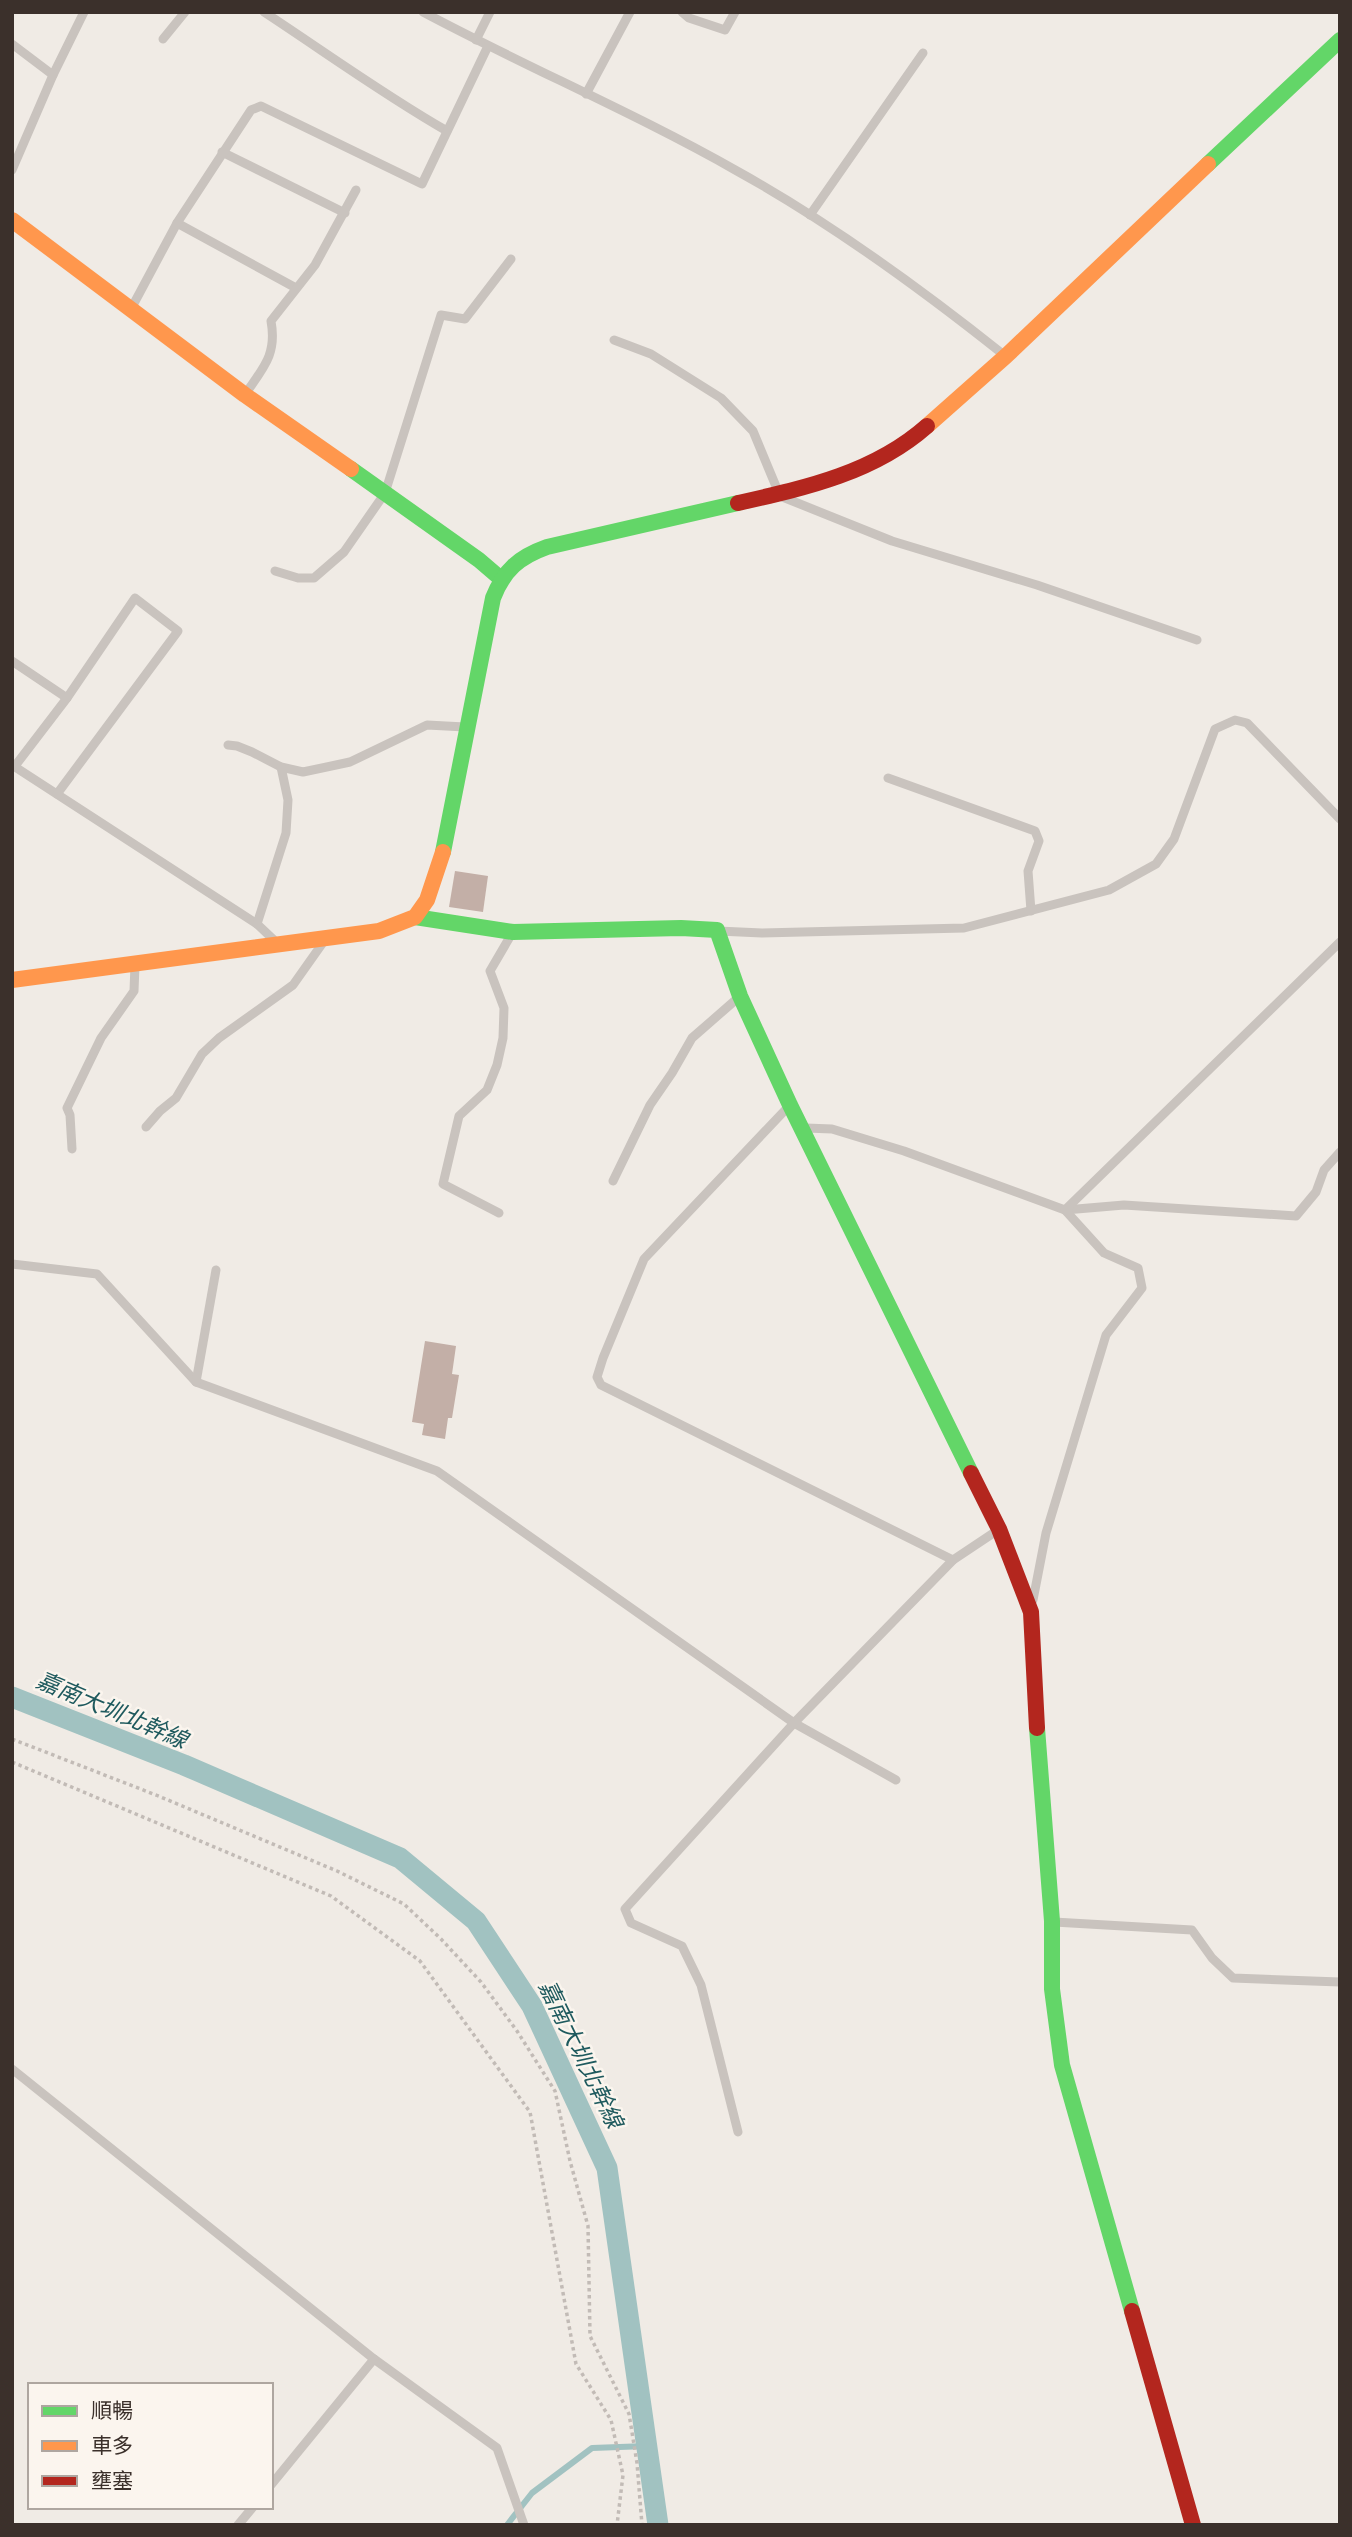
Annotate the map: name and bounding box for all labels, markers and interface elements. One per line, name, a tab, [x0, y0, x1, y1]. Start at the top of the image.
water label: 嘉南大圳北幹線	[32, 1667, 194, 1756]
water label: 嘉南大圳北幹線	[532, 1976, 629, 2136]
legend	[28, 2383, 273, 2509]
text: 順暢	[91, 2399, 133, 2424]
text: 車多	[91, 2434, 133, 2459]
text: 壅塞	[91, 2469, 133, 2494]

